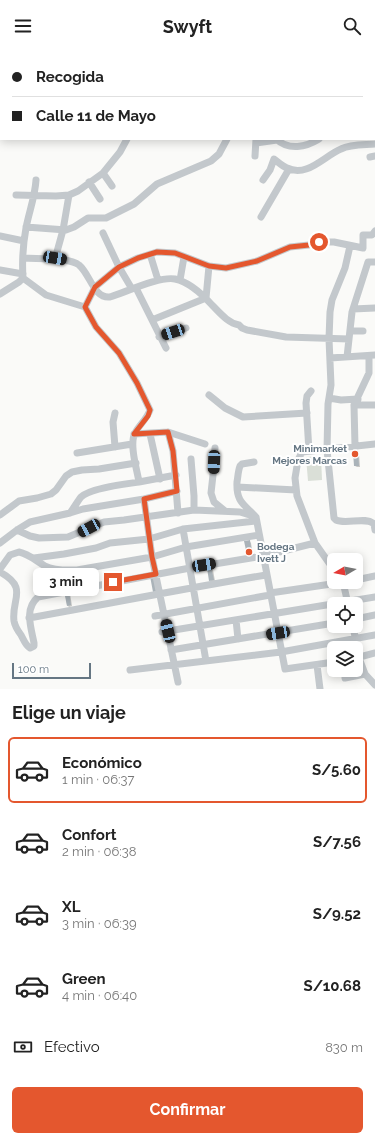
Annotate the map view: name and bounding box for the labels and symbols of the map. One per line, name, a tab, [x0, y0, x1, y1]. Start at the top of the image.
route start	[310, 233, 328, 251]
car	[42, 250, 68, 266]
car	[160, 323, 186, 341]
place label: Minimarket Mejores Marcas	[272, 443, 347, 466]
marker: Minimarket Mejores Marcas	[350, 449, 360, 459]
car	[208, 450, 220, 474]
car	[76, 517, 102, 539]
place label: Bodega Ivett J	[257, 541, 295, 564]
marker: Bodega Ivett J	[244, 547, 254, 557]
north arrow	[327, 553, 363, 589]
car	[191, 557, 217, 573]
callout: 3 min	[33, 568, 99, 596]
route end	[104, 573, 122, 591]
car	[159, 618, 177, 644]
car	[265, 625, 291, 641]
scale bar	[12, 661, 91, 680]

